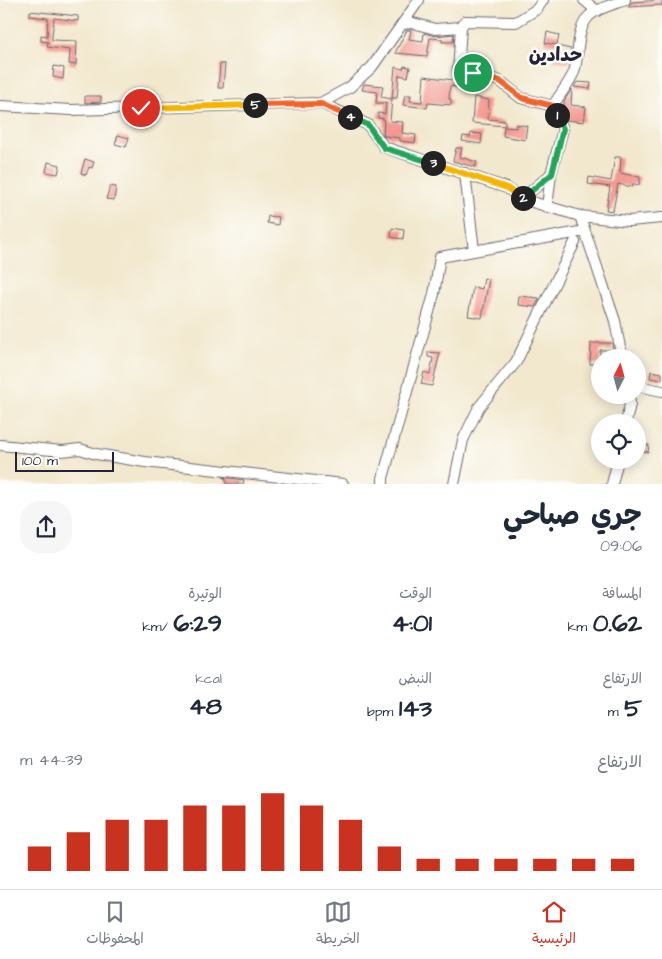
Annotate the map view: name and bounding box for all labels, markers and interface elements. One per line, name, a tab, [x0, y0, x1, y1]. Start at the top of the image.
district label: حدادين	[529, 42, 582, 69]
pin	[452, 52, 494, 94]
icon: arrive	[459, 59, 487, 87]
pin	[120, 87, 162, 129]
pin: 5	[242, 92, 268, 118]
icon: check	[127, 94, 155, 122]
text: 5	[251, 95, 260, 115]
pin: 1	[544, 102, 570, 128]
pin: 4	[338, 104, 362, 130]
text: 1	[557, 105, 558, 125]
text: 4	[346, 107, 355, 127]
pin: 3	[420, 150, 446, 176]
text: 3	[430, 153, 437, 173]
pin: 2	[510, 186, 536, 210]
text: 2	[519, 188, 528, 208]
north arrow	[591, 349, 646, 404]
map controls	[591, 349, 646, 469]
button: locate	[591, 414, 646, 469]
scale bar	[15, 449, 114, 472]
text: 100 m	[22, 451, 58, 471]
text: جري صباحي	[503, 496, 642, 535]
button: share	[20, 501, 72, 553]
text: 09:06	[600, 535, 642, 557]
text: الوتيرة	[188, 584, 222, 604]
text: الوقت	[399, 584, 432, 604]
text: المسافة	[602, 584, 642, 604]
text: 6:29	[174, 606, 222, 641]
text: 4:01	[392, 606, 432, 641]
text: 0.62	[593, 606, 642, 641]
text: /km	[142, 617, 174, 637]
text: km	[568, 617, 593, 637]
text: kcal	[195, 669, 222, 689]
text: النبض	[399, 669, 432, 689]
text: الارتفاع	[603, 669, 642, 689]
text: 48	[189, 689, 222, 724]
text: 143	[399, 691, 432, 726]
text: 5	[624, 691, 642, 726]
text: bpm	[367, 702, 399, 722]
text: m	[608, 702, 624, 722]
text: 39–44 m	[20, 749, 83, 771]
text: الارتفاع	[597, 751, 642, 773]
tab: المحفوظات	[86, 898, 144, 951]
tab: الخريطة	[316, 898, 360, 951]
tab: الرئيسية	[532, 898, 576, 951]

